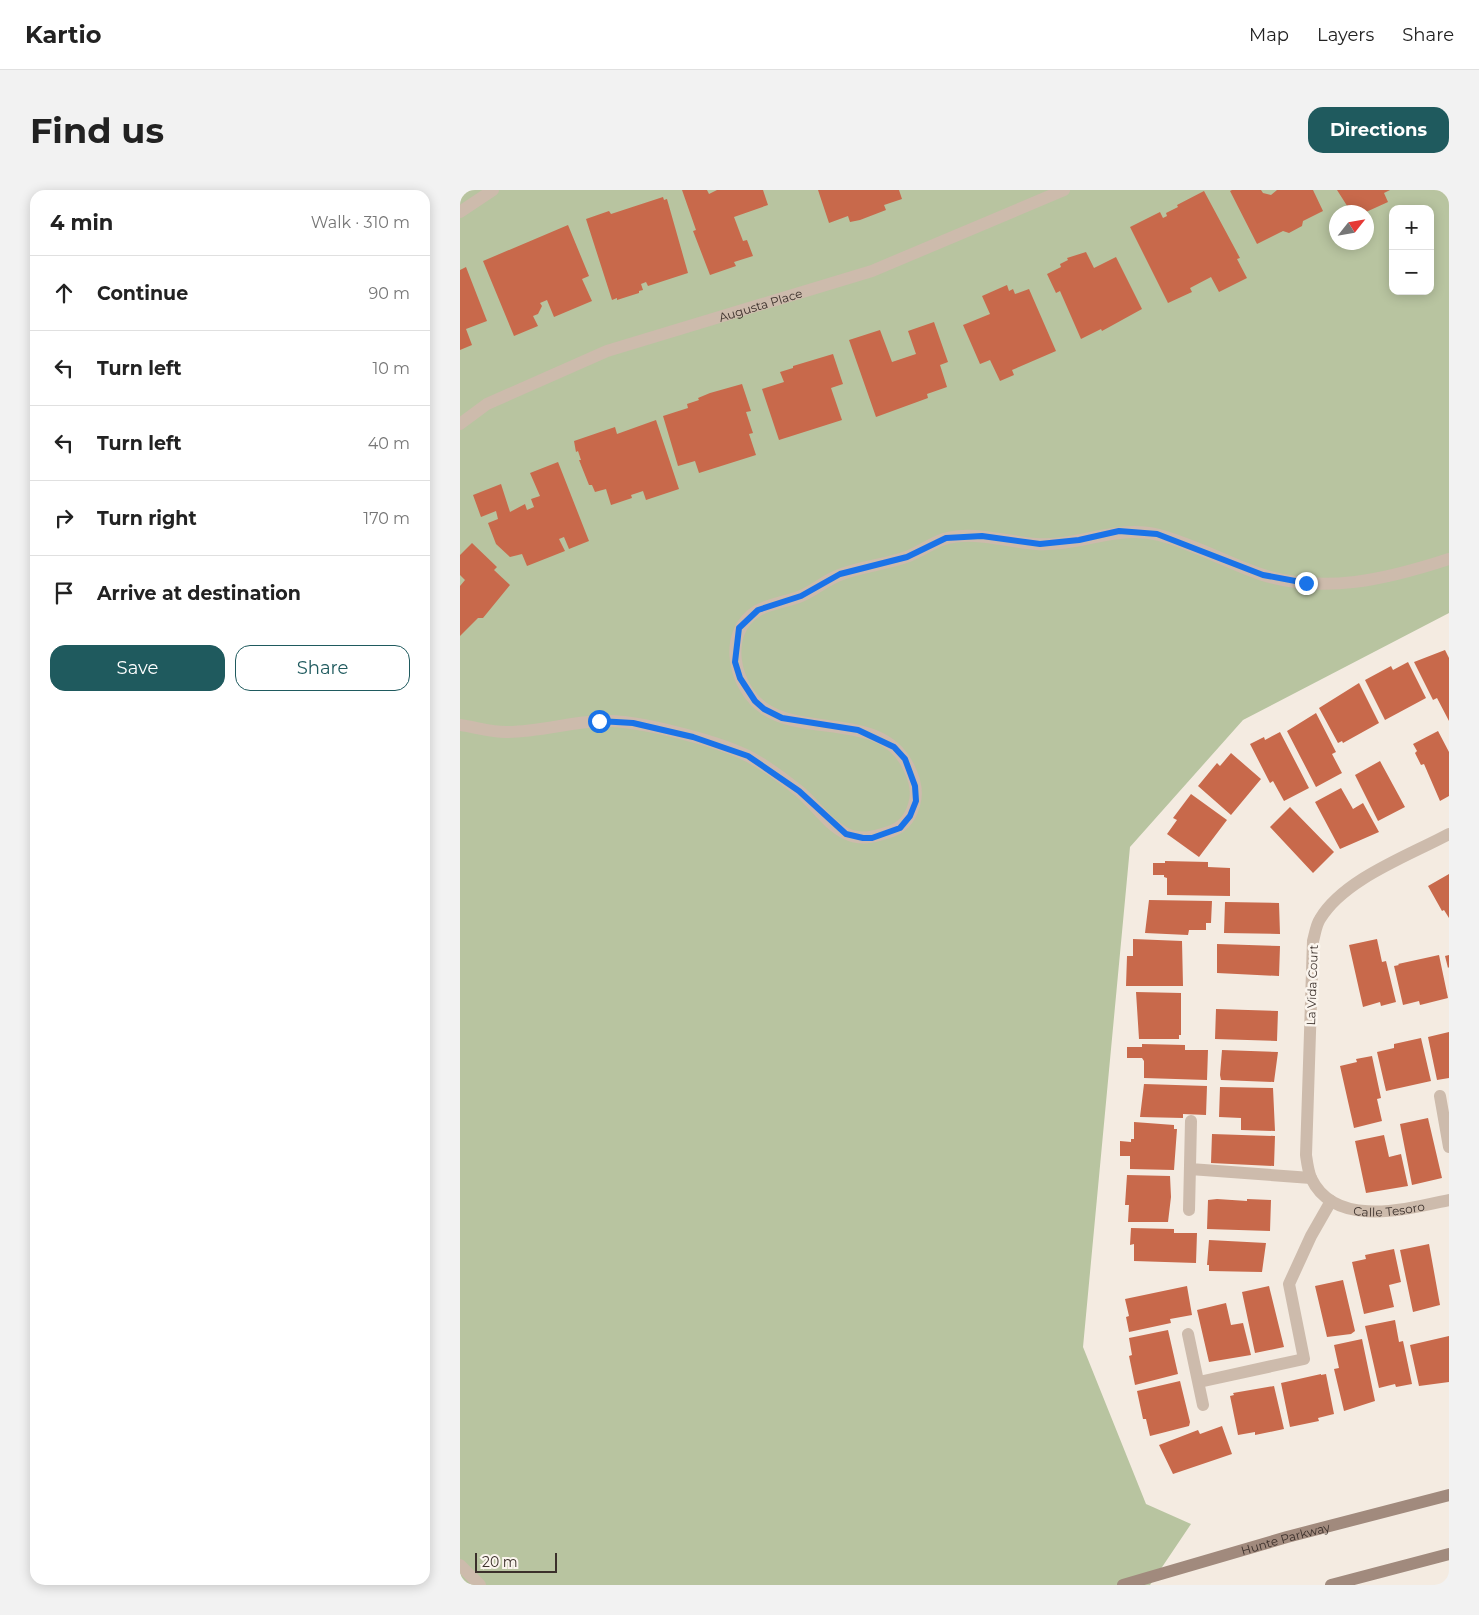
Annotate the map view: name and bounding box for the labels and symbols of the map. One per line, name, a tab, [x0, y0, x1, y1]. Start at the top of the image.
north arrow	[1329, 205, 1374, 250]
street label: Augusta Place	[717, 285, 804, 324]
route end	[1295, 572, 1318, 595]
route start	[588, 710, 611, 733]
street label: La Vida Court	[1303, 944, 1321, 1026]
street label: Calle Tesoro	[1352, 1198, 1426, 1219]
street label: Hunte Parkway	[1239, 1519, 1332, 1558]
scale bar	[475, 1550, 558, 1573]

